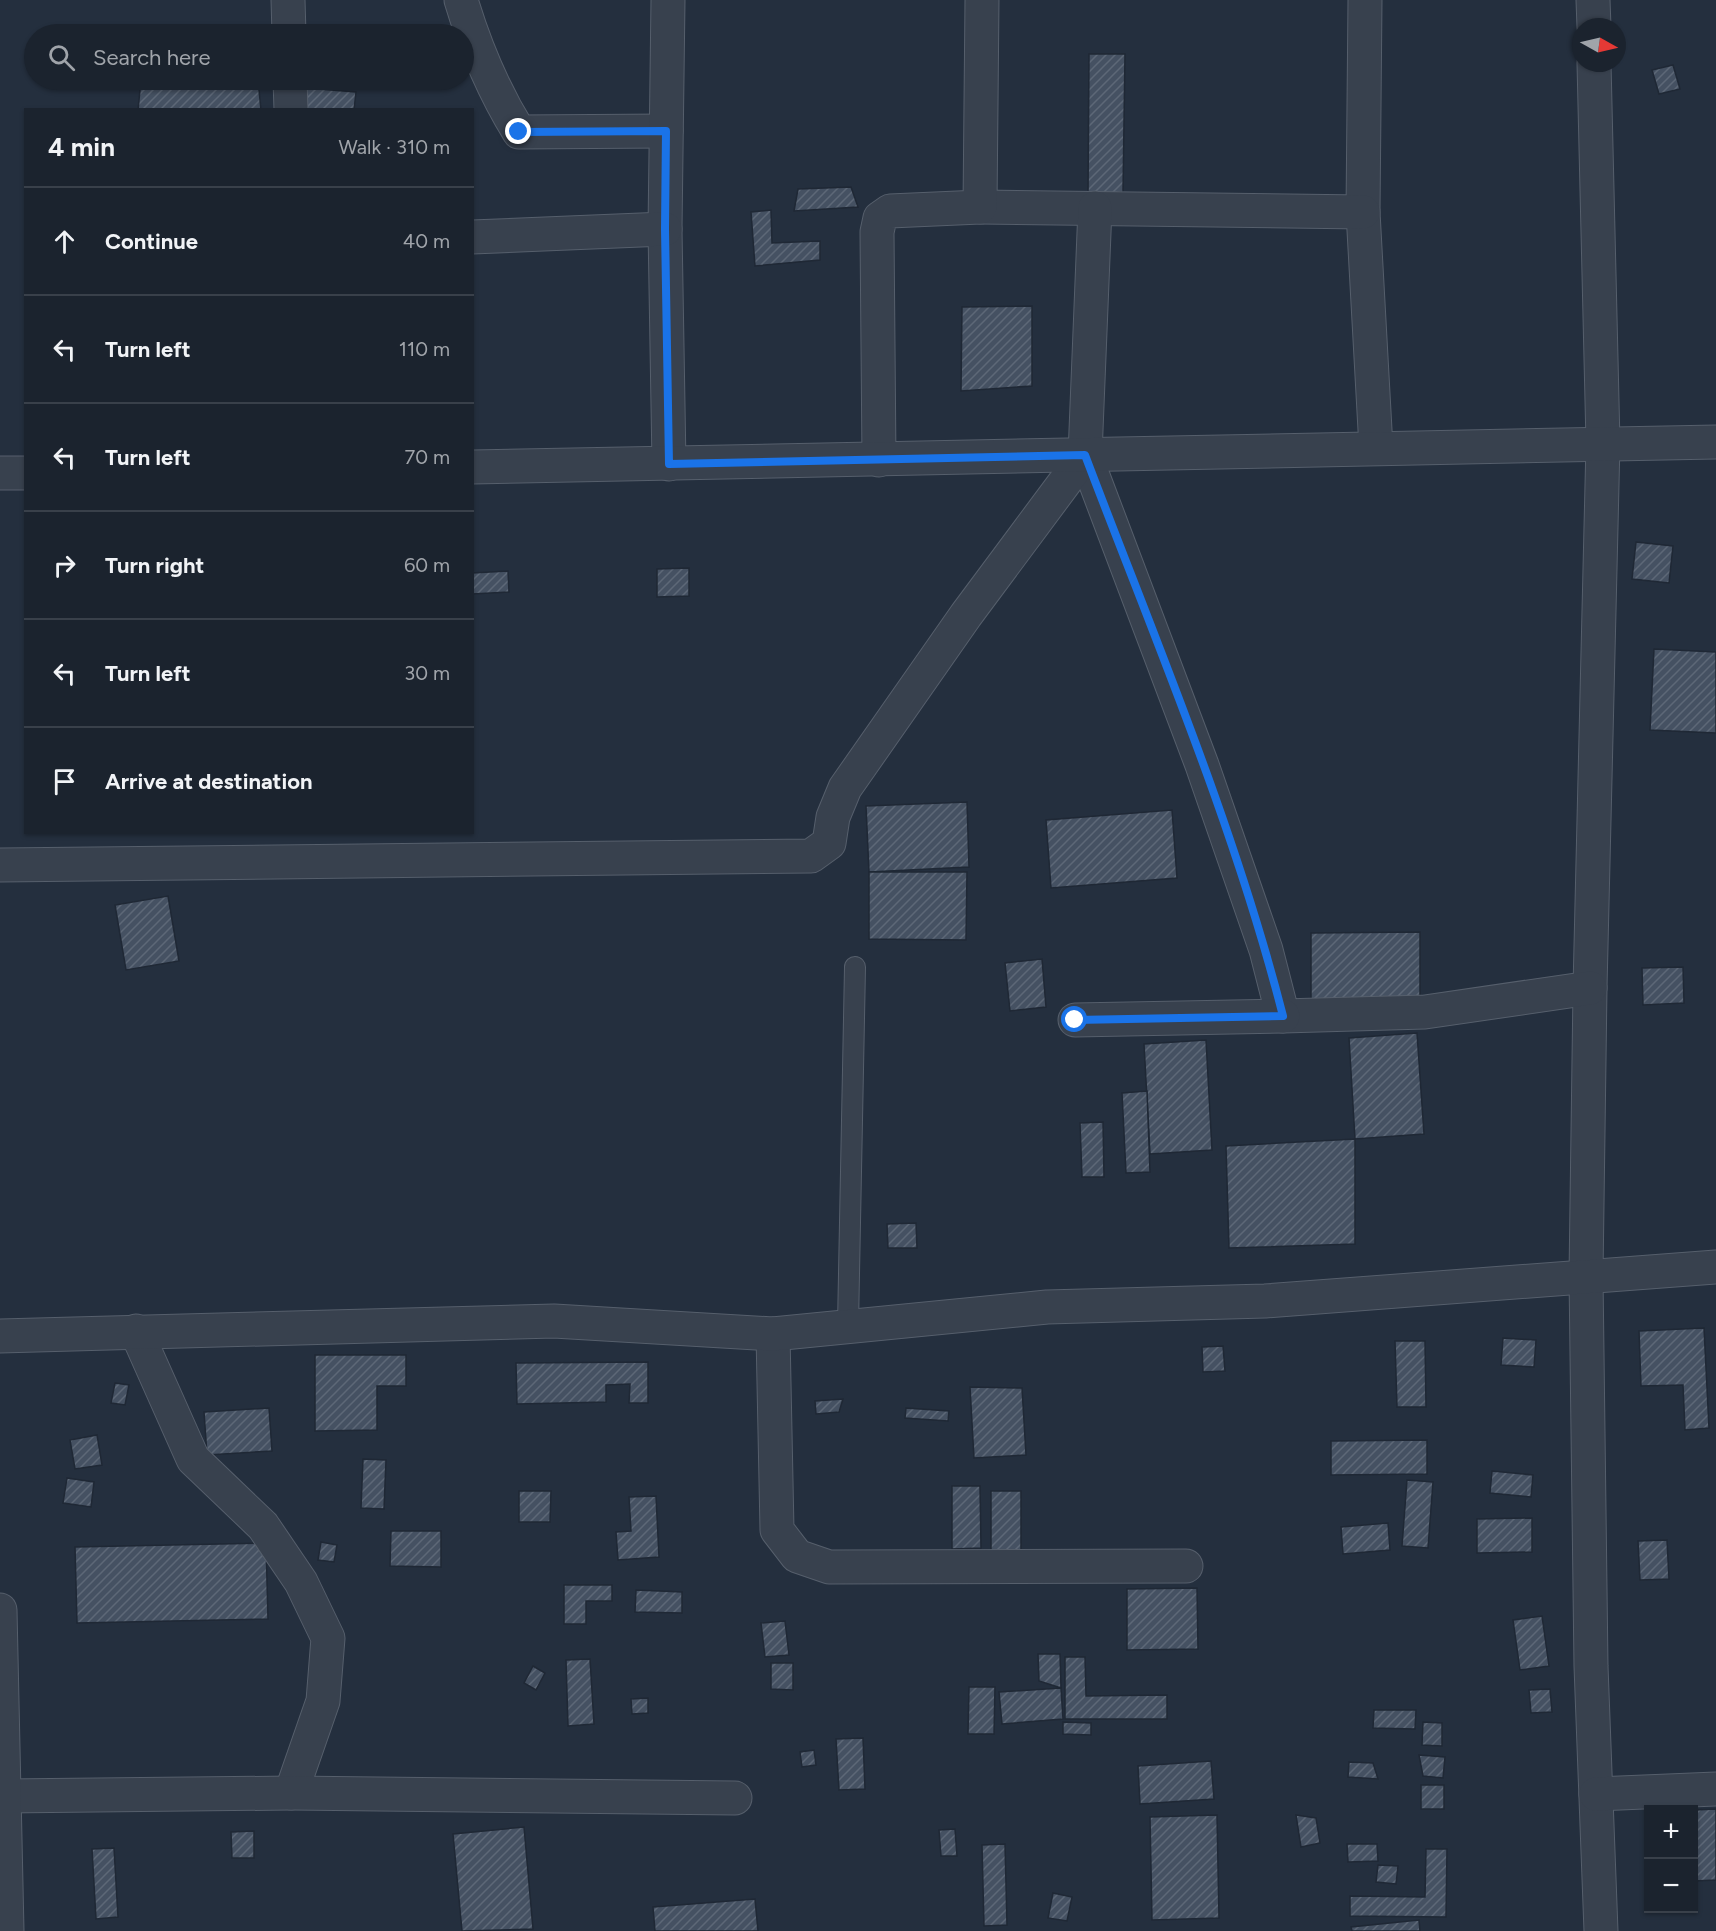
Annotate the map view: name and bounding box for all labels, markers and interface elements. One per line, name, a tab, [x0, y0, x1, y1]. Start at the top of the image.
north arrow	[1572, 18, 1626, 72]
search box	[24, 24, 474, 90]
icon: search	[45, 41, 78, 74]
text: Search here	[93, 44, 211, 71]
route end	[505, 118, 531, 144]
text: 4 min	[48, 131, 115, 163]
text: Walk · 310 m	[338, 135, 450, 159]
icon: ahead	[48, 225, 81, 258]
text: Continue	[105, 228, 198, 255]
text: 40 m	[403, 229, 450, 253]
icon: left	[48, 333, 81, 366]
text: Turn left	[105, 336, 191, 363]
text: 110 m	[399, 337, 450, 361]
icon: left	[48, 441, 81, 474]
text: Turn left	[105, 444, 191, 471]
text: 70 m	[404, 445, 450, 469]
icon: right	[48, 549, 81, 582]
text: Turn right	[105, 552, 204, 579]
text: 60 m	[404, 553, 450, 577]
icon: left	[48, 657, 81, 690]
text: Turn left	[105, 660, 191, 687]
text: 30 m	[404, 661, 450, 685]
icon: arrive	[48, 765, 81, 798]
text: Arrive at destination	[105, 768, 313, 795]
route start	[1061, 1006, 1087, 1032]
map controls	[1644, 1805, 1698, 1913]
button: +	[1644, 1805, 1698, 1859]
button: −	[1644, 1859, 1698, 1913]

